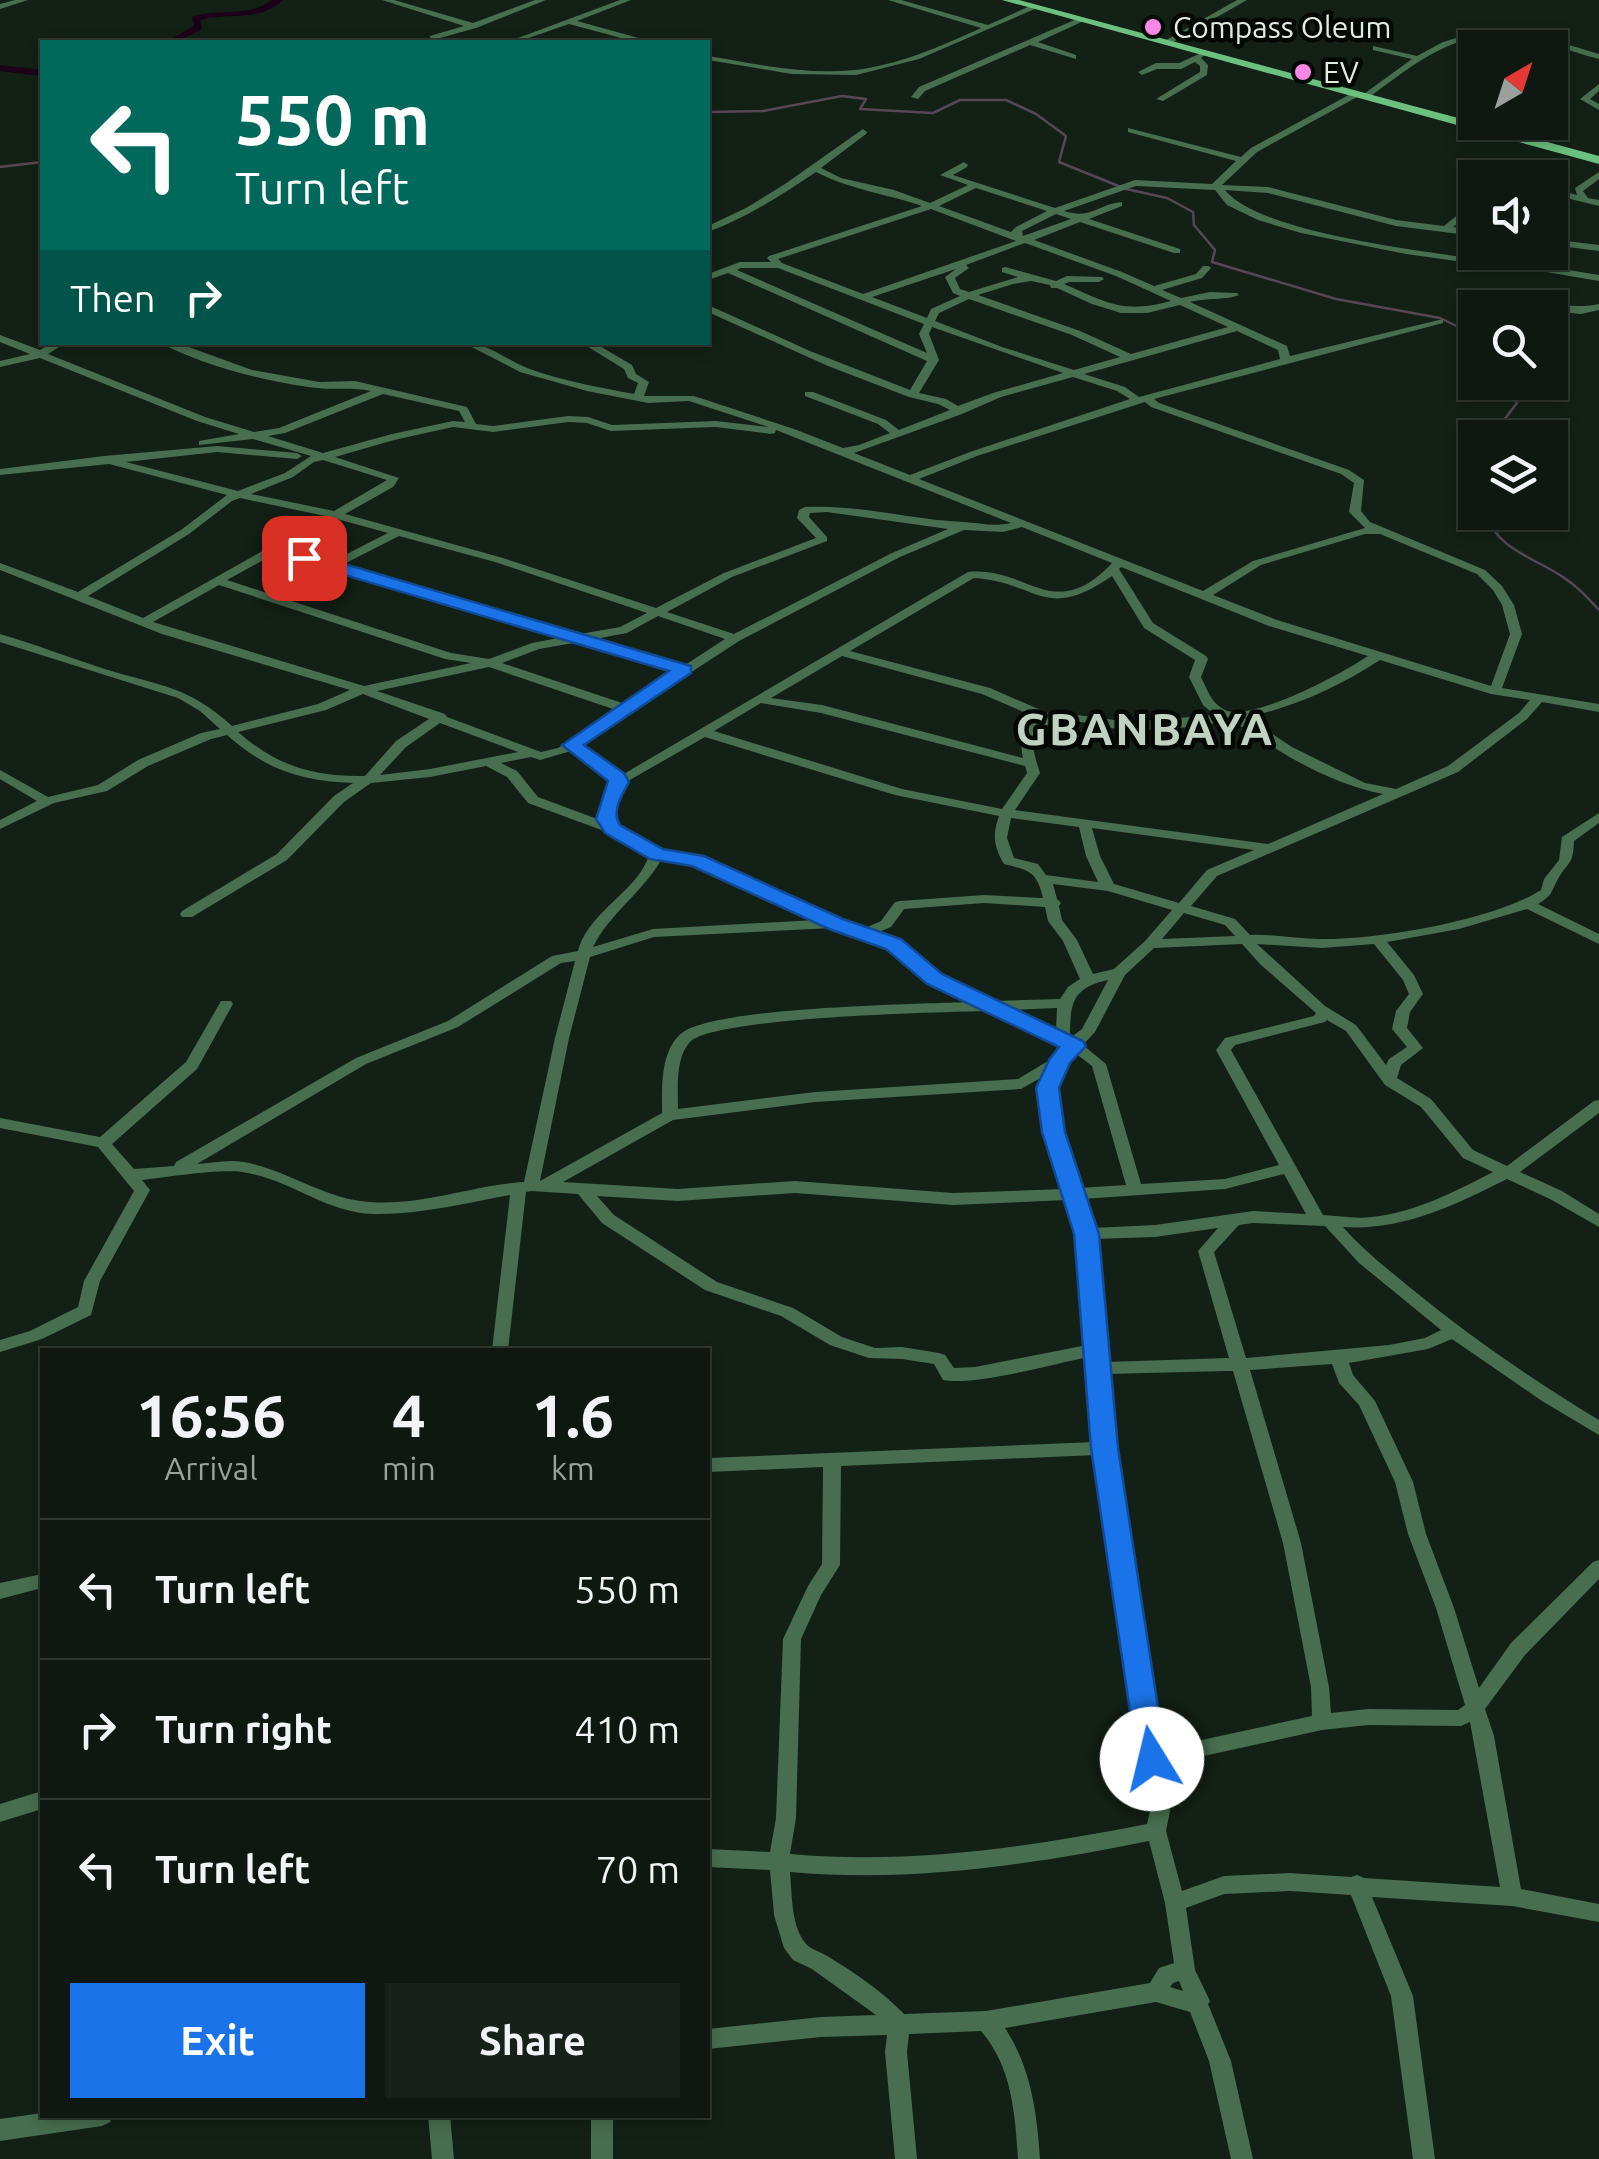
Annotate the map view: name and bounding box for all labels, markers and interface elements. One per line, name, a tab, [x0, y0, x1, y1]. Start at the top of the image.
place label: Compass Oleum	[1173, 10, 1391, 44]
marker: Compass Oleum	[1142, 16, 1164, 38]
north arrow	[1458, 30, 1568, 140]
map controls	[1458, 30, 1568, 530]
place label: EV	[1323, 55, 1359, 89]
marker: EV	[1292, 61, 1314, 83]
icon: left	[70, 80, 200, 210]
text: 550 m	[235, 80, 430, 158]
button: sound	[1458, 160, 1568, 270]
text: Turn left	[235, 162, 409, 213]
icon: right	[176, 270, 231, 325]
text: Then	[70, 277, 156, 319]
button: search	[1458, 290, 1568, 400]
button: layers	[1458, 420, 1568, 530]
pin	[262, 516, 347, 601]
icon: arrive	[277, 531, 332, 586]
district label: GBANBAYA	[1015, 703, 1275, 754]
text: 16:56	[136, 1381, 286, 1448]
text: 4	[392, 1381, 426, 1448]
text: 1.6	[532, 1381, 614, 1448]
text: Arrival	[164, 1450, 258, 1486]
text: min	[382, 1450, 436, 1486]
text: km	[551, 1450, 595, 1486]
icon: left	[70, 1562, 125, 1617]
text: Turn left	[155, 1568, 310, 1610]
text: 550 m	[574, 1568, 680, 1610]
icon: right	[70, 1702, 125, 1757]
position arrow	[1100, 1707, 1204, 1811]
text: Turn right	[155, 1708, 332, 1750]
text: 410 m	[574, 1708, 680, 1750]
icon: left	[70, 1842, 125, 1897]
text: Turn left	[155, 1848, 310, 1890]
text: 70 m	[596, 1848, 680, 1890]
button: Exit	[70, 1983, 365, 2098]
button: Share	[385, 1983, 680, 2098]

